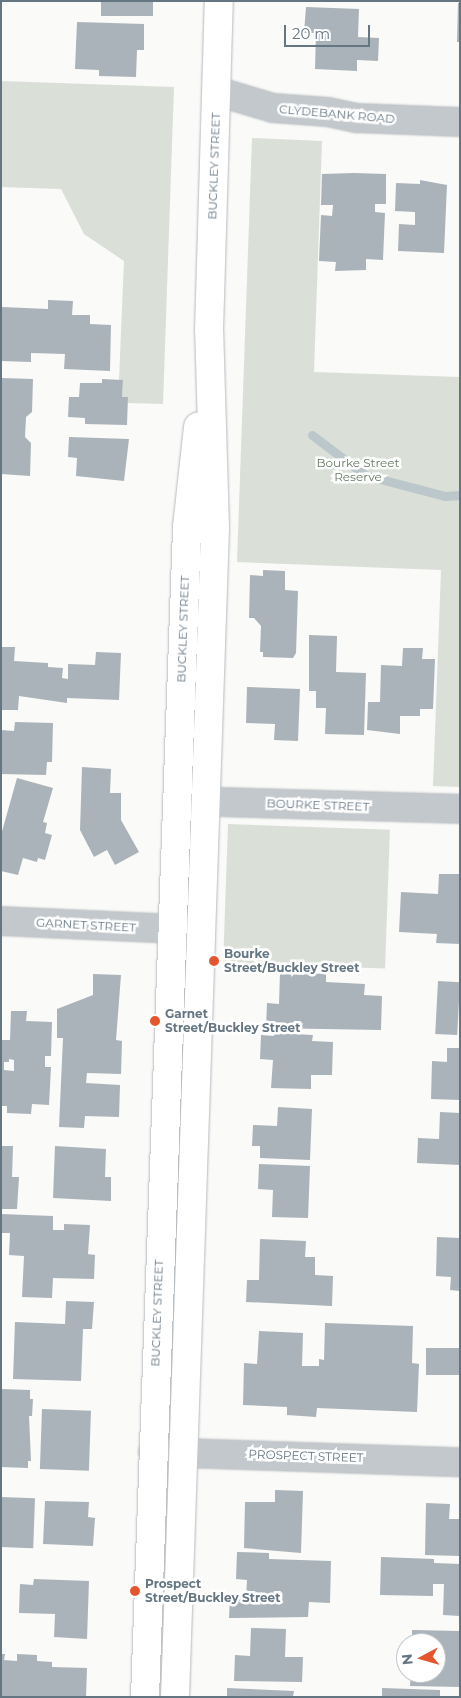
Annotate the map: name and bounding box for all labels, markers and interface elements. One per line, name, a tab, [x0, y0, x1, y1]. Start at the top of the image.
scale bar	[286, 15, 372, 47]
text: 20 m	[292, 24, 330, 43]
street label: CLYDEBANK ROAD	[278, 102, 396, 126]
street label: BUCKLEY STREET	[205, 112, 223, 220]
park label: Bourke Street Reserve	[317, 456, 399, 484]
street label: BUCKLEY STREET	[174, 575, 192, 683]
street label: BOURKE STREET	[266, 796, 370, 814]
street label: GARNET STREET	[36, 915, 136, 935]
place label: Bourke Street/Buckley Street	[224, 947, 359, 975]
marker: Bourke Street/Buckley Street	[208, 955, 220, 967]
place label: Garnet Street/Buckley Street	[165, 1007, 300, 1035]
marker: Garnet Street/Buckley Street	[149, 1015, 161, 1027]
street label: BUCKLEY STREET	[148, 1259, 166, 1367]
street label: PROSPECT STREET	[248, 1447, 364, 1465]
place label: Prospect Street/Buckley Street	[145, 1577, 280, 1605]
marker: Prospect Street/Buckley Street	[129, 1585, 141, 1597]
north arrow	[396, 1633, 446, 1683]
text: N	[398, 1653, 417, 1666]

